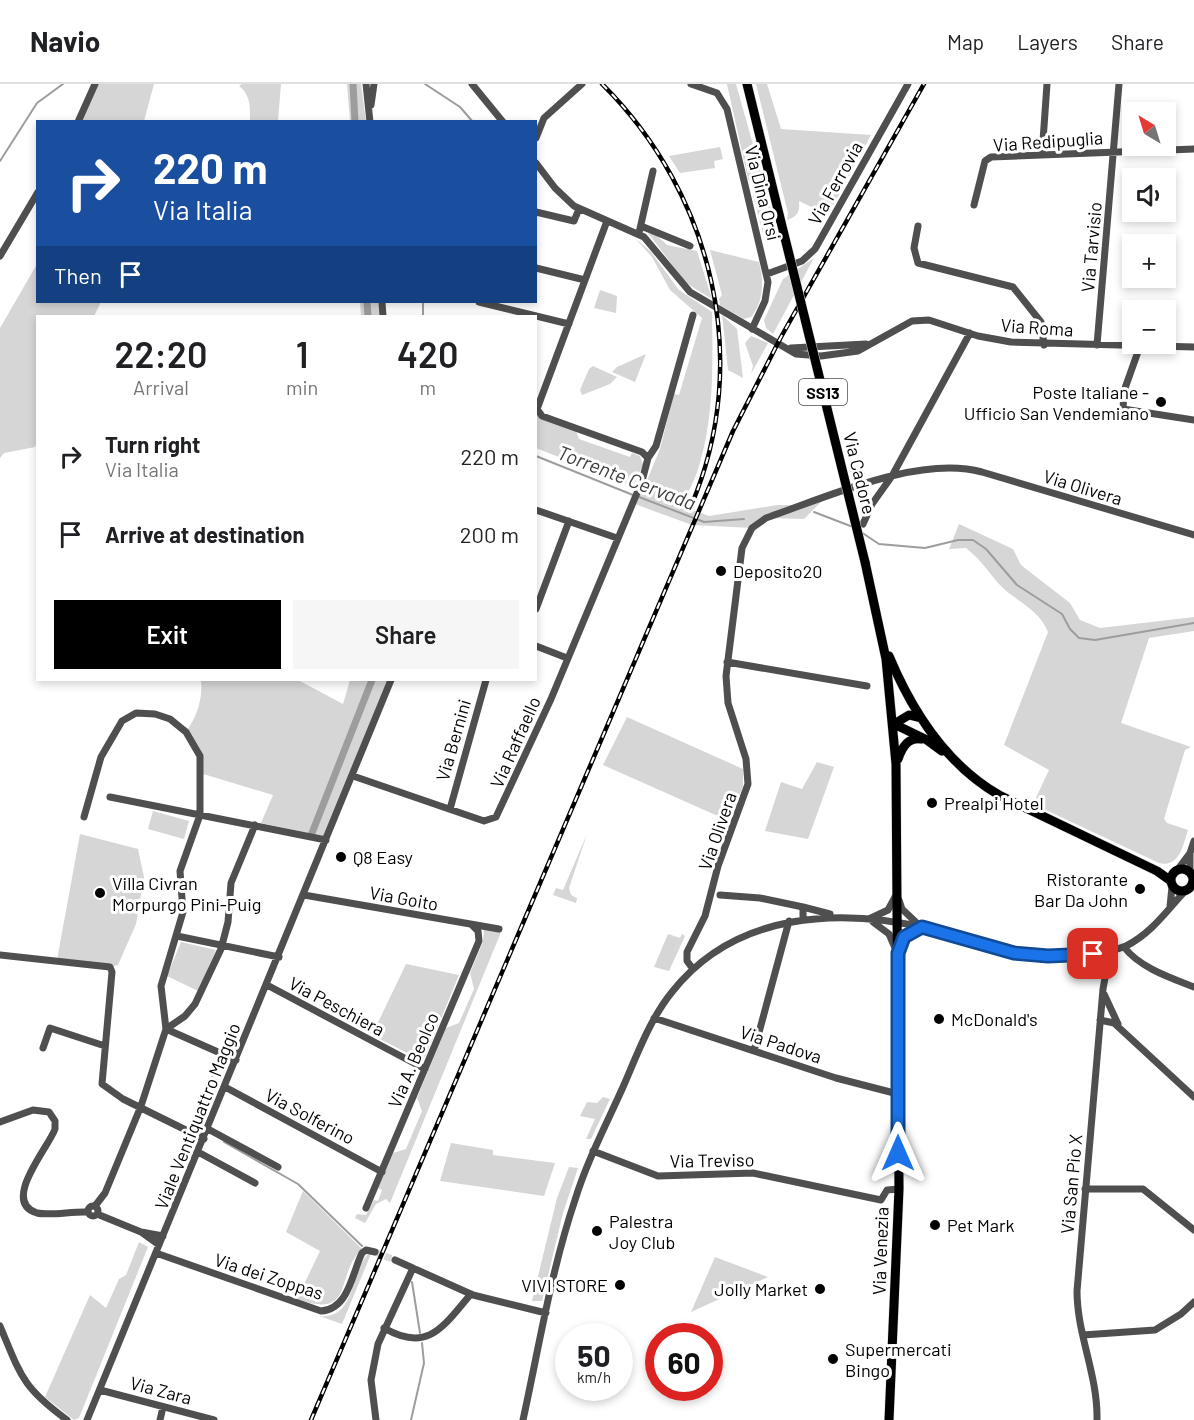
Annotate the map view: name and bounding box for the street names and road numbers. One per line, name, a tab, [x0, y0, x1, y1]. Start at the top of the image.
street label: Via Redipuglia	[992, 126, 1104, 156]
street label: Via Ferrovia	[803, 137, 867, 229]
street label: Via Dina Orsi	[741, 143, 785, 243]
street label: Via Tarvisio	[1076, 201, 1106, 293]
street label: Via Roma	[1000, 313, 1074, 341]
road number: SS13	[799, 379, 847, 405]
street label: Via Cadore	[839, 430, 881, 516]
street label: Via Olivera	[1041, 465, 1125, 509]
street label: Via Raffaello	[485, 693, 545, 791]
street label: Via Bernini	[431, 697, 475, 783]
street label: Via Olivera	[693, 789, 741, 873]
street label: Via Goito	[368, 881, 440, 915]
street label: Via Peschiera	[285, 972, 389, 1040]
street label: Via A. Beolco	[383, 1009, 443, 1111]
street label: Viale Ventiquattro Maggio	[149, 1019, 245, 1213]
street label: Via Padova	[737, 1020, 825, 1068]
street label: Via Solferino	[262, 1083, 358, 1149]
street label: Via San Pio X	[1056, 1133, 1086, 1235]
street label: Via Treviso	[669, 1148, 755, 1172]
street label: Via Venezia	[867, 1207, 893, 1295]
street label: Via dei Zoppas	[212, 1248, 326, 1304]
street label: Via Zara	[128, 1371, 194, 1409]

